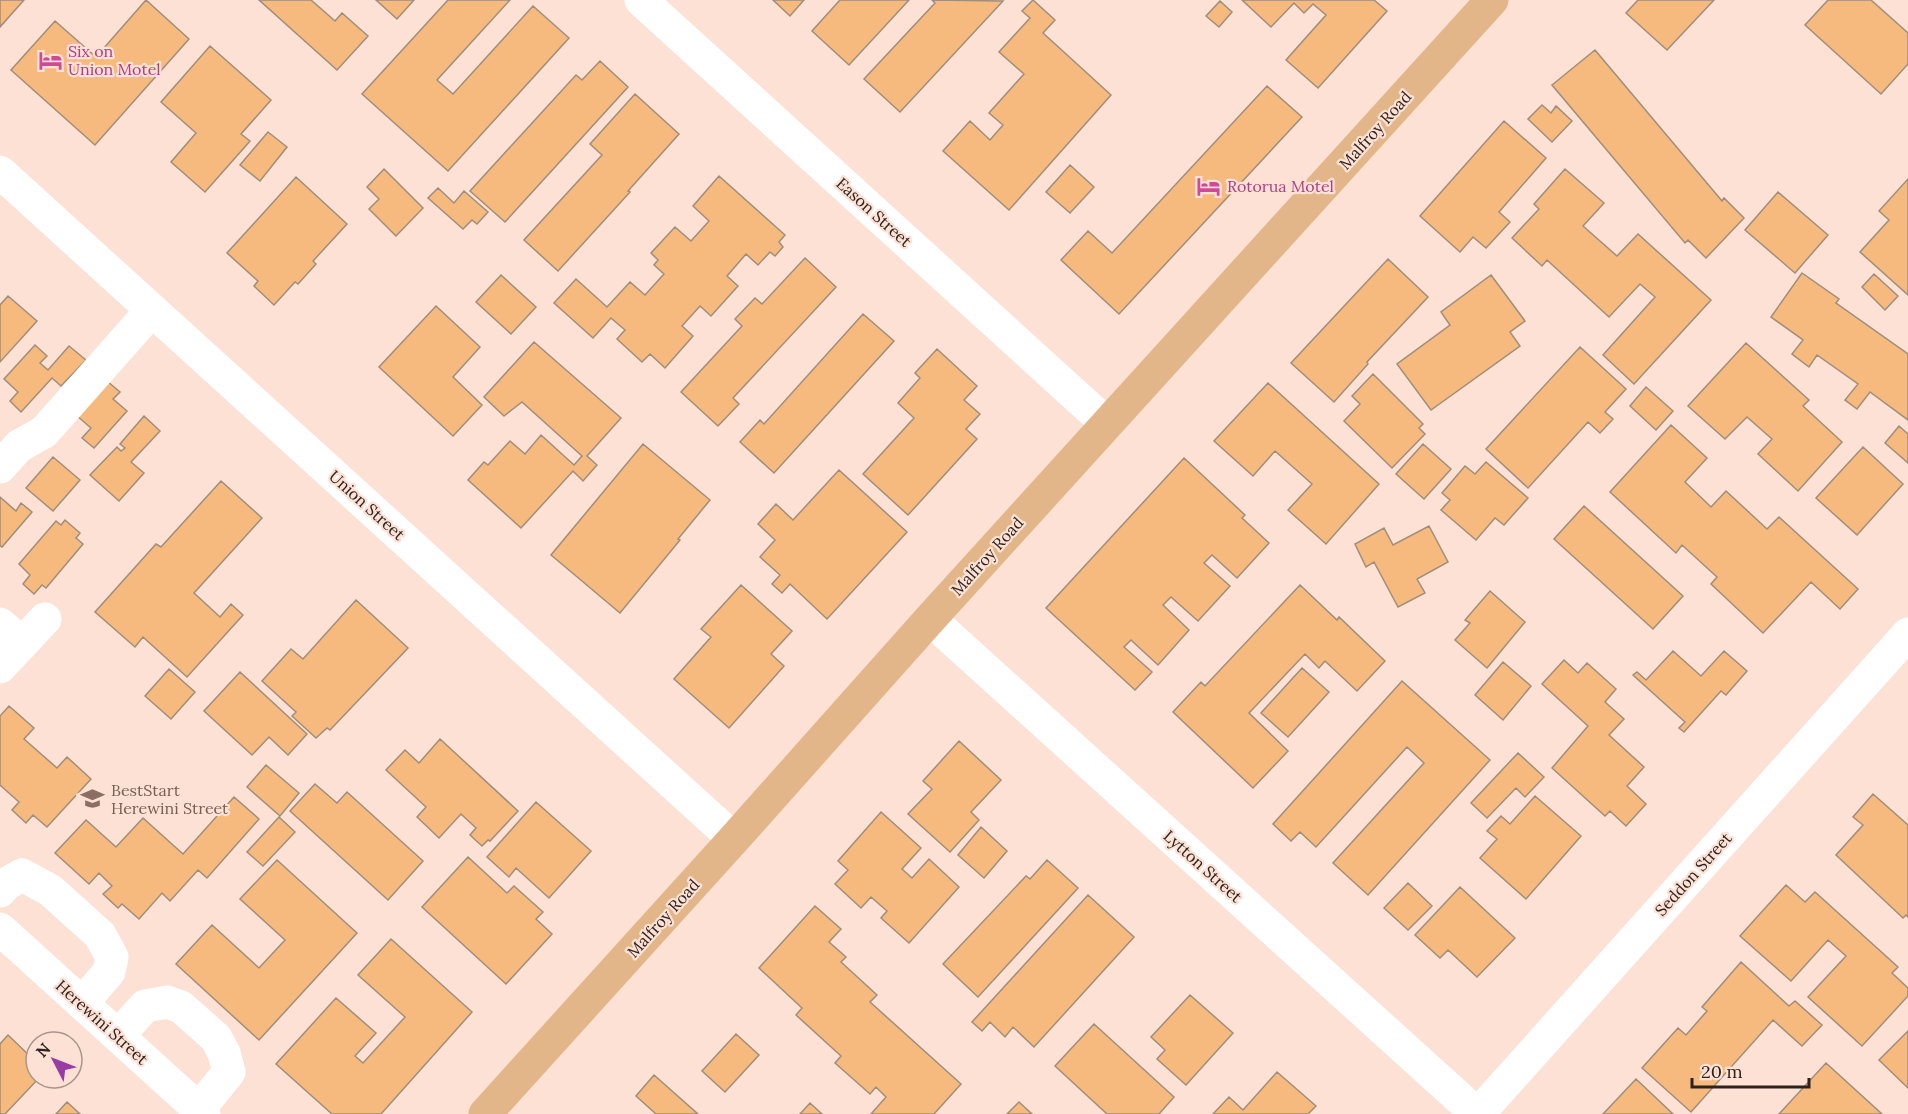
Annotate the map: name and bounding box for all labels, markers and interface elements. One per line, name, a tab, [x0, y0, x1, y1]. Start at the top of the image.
place label: Six on Union Motel	[68, 41, 161, 79]
hotel icon: Six on Union Motel	[37, 47, 63, 73]
street label: Malfroy Road	[1335, 86, 1416, 173]
street label: Eason Street	[832, 173, 916, 252]
hotel icon: Rotorua Motel	[1196, 173, 1222, 199]
place label: Rotorua Motel	[1227, 176, 1334, 196]
street label: Union Street	[325, 466, 410, 545]
street label: Malfroy Road	[947, 512, 1028, 599]
place label: BestStart Herewini Street	[111, 780, 229, 818]
school or university icon: BestStart Herewini Street	[80, 786, 106, 812]
street label: Lytton Street	[1160, 826, 1247, 907]
street label: Seddon Street	[1650, 828, 1736, 920]
street label: Malfroy Road	[623, 874, 704, 961]
street label: Herewini Street	[52, 975, 153, 1069]
north arrow	[24, 1030, 84, 1090]
text: N	[31, 1039, 54, 1061]
scale bar	[1692, 1051, 1809, 1089]
text: 20 m	[1701, 1060, 1743, 1083]

